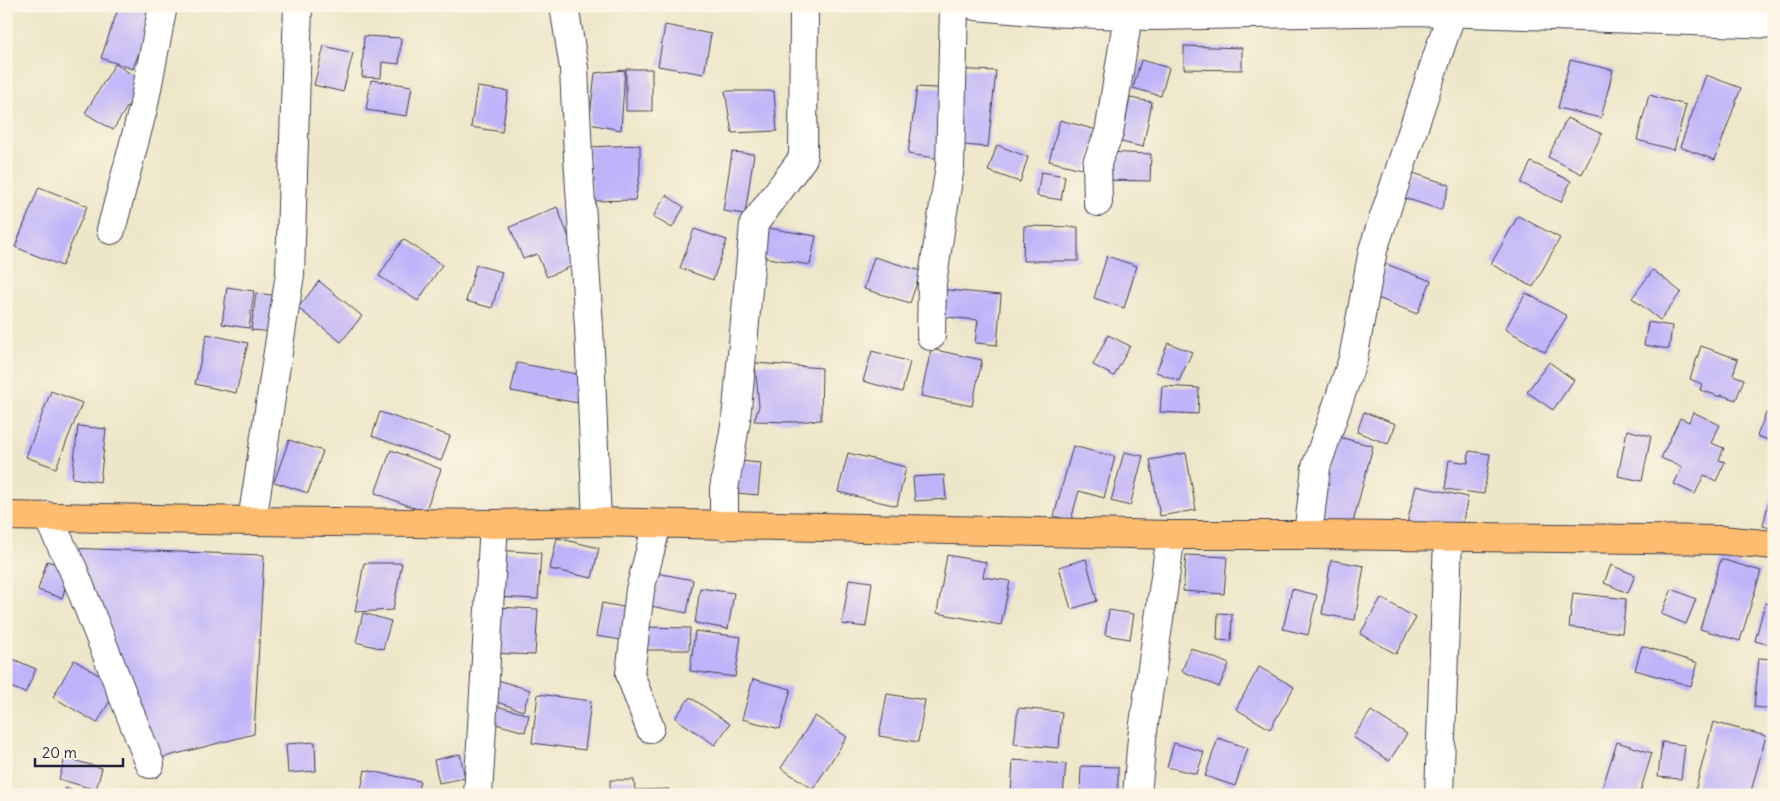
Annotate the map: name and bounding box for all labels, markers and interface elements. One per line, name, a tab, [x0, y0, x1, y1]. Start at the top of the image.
scale bar	[35, 736, 122, 768]
text: 20 m	[42, 743, 77, 762]

